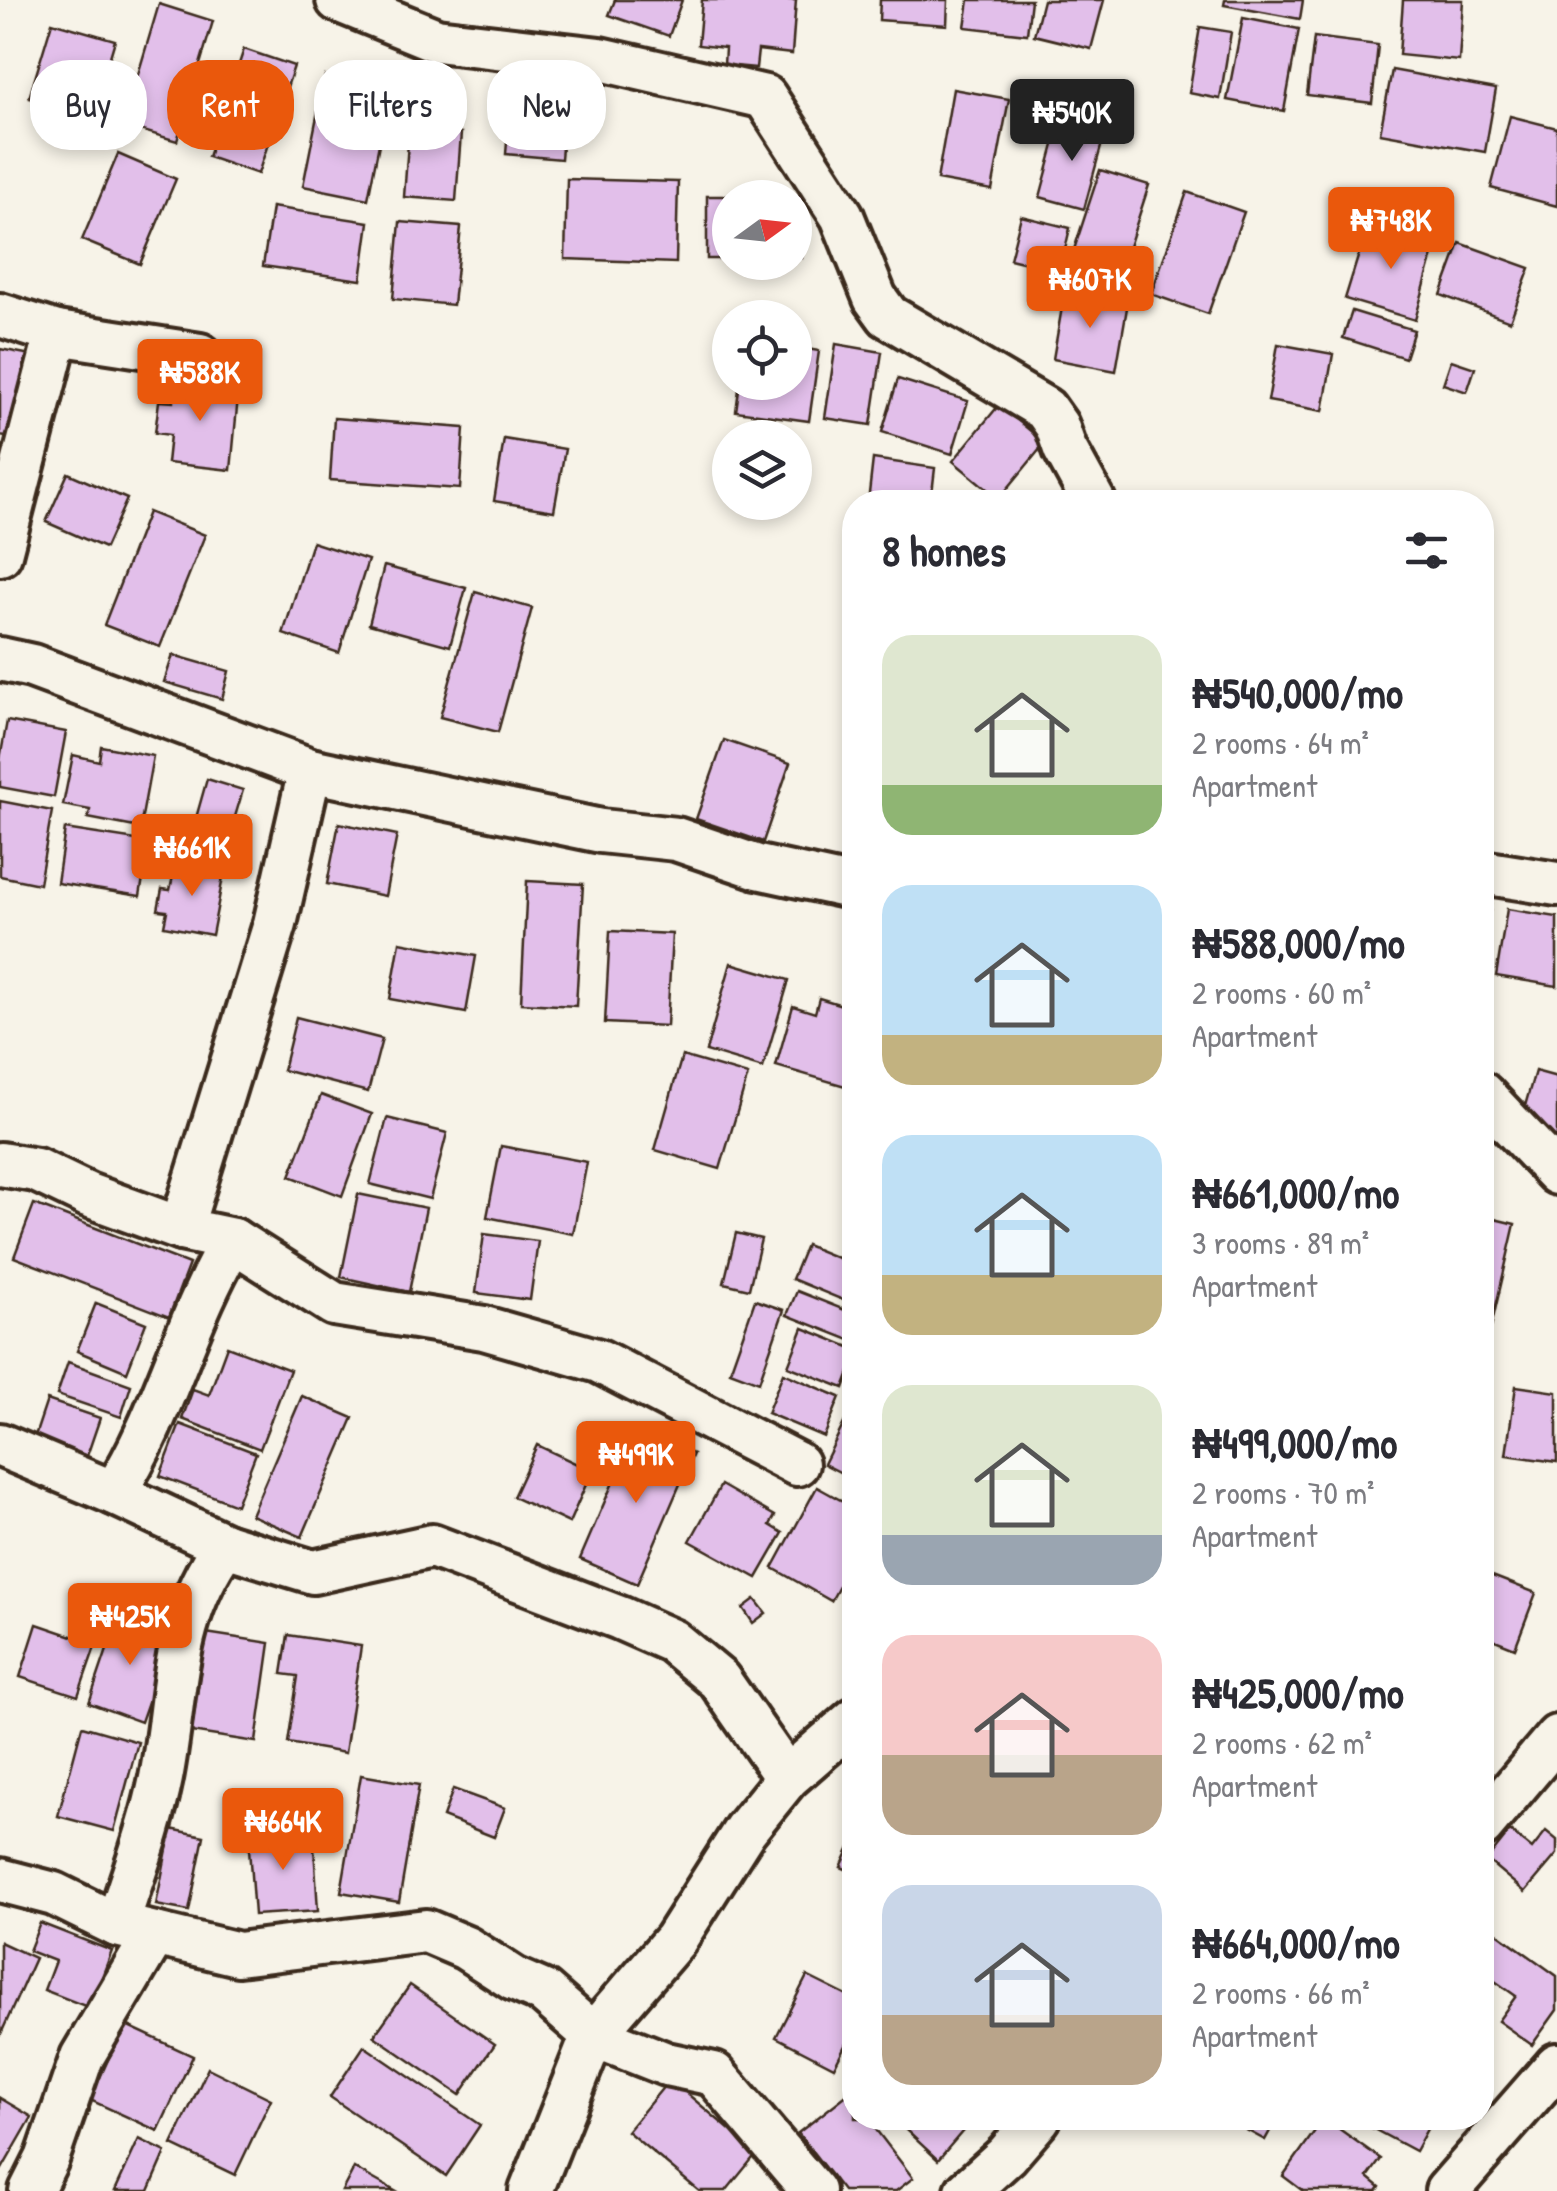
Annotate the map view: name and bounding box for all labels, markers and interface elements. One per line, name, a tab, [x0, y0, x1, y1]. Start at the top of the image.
chip: Buy	[30, 60, 147, 150]
chip: Rent	[167, 60, 294, 150]
chip: Filters	[314, 60, 467, 150]
chip: New	[487, 60, 606, 150]
pin: ₦540K	[1002, 79, 1142, 164]
text: ₦540K	[1032, 90, 1112, 133]
north arrow	[712, 180, 812, 280]
map controls	[712, 180, 812, 520]
pin: ₦748K	[1321, 187, 1461, 272]
text: ₦748K	[1350, 198, 1432, 241]
pin: ₦607K	[1020, 246, 1160, 331]
text: ₦607K	[1049, 257, 1131, 300]
button: locate	[712, 300, 812, 400]
pin: ₦588K	[130, 339, 270, 424]
text: ₦588K	[159, 350, 241, 393]
button: layers	[712, 420, 812, 520]
text: 8 homes	[882, 522, 1006, 579]
icon: filters	[1399, 523, 1454, 578]
text: ₦540,000/mo	[1192, 664, 1403, 721]
icon: home	[962, 675, 1082, 795]
text: 2 rooms · 64 m²	[1192, 721, 1369, 764]
text: Apartment	[1192, 764, 1317, 807]
pin: ₦661K	[122, 814, 262, 899]
text: ₦661K	[154, 825, 231, 868]
text: ₦588,000/mo	[1192, 914, 1405, 971]
icon: home	[962, 925, 1082, 1045]
text: 2 rooms · 60 m²	[1192, 971, 1371, 1014]
text: Apartment	[1192, 1014, 1317, 1057]
text: ₦661,000/mo	[1192, 1164, 1399, 1221]
icon: home	[962, 1175, 1082, 1295]
text: 3 rooms · 89 m²	[1192, 1221, 1369, 1264]
text: Apartment	[1192, 1264, 1317, 1307]
text: ₦499,000/mo	[1192, 1414, 1397, 1471]
pin: ₦499K	[566, 1421, 706, 1506]
icon: home	[962, 1425, 1082, 1545]
text: ₦499K	[598, 1432, 674, 1475]
text: 2 rooms · 70 m²	[1192, 1471, 1374, 1514]
text: Apartment	[1192, 1514, 1317, 1557]
pin: ₦425K	[60, 1583, 200, 1668]
text: ₦425K	[90, 1594, 170, 1637]
text: ₦425,000/mo	[1192, 1664, 1404, 1721]
icon: home	[962, 1675, 1082, 1795]
text: 2 rooms · 62 m²	[1192, 1721, 1372, 1764]
text: Apartment	[1192, 1764, 1317, 1807]
pin: ₦664K	[213, 1788, 353, 1873]
text: ₦664K	[244, 1799, 322, 1842]
text: ₦664,000/mo	[1192, 1914, 1400, 1971]
icon: home	[962, 1925, 1082, 2045]
text: 2 rooms · 66 m²	[1192, 1971, 1370, 2014]
text: Apartment	[1192, 2014, 1317, 2057]

